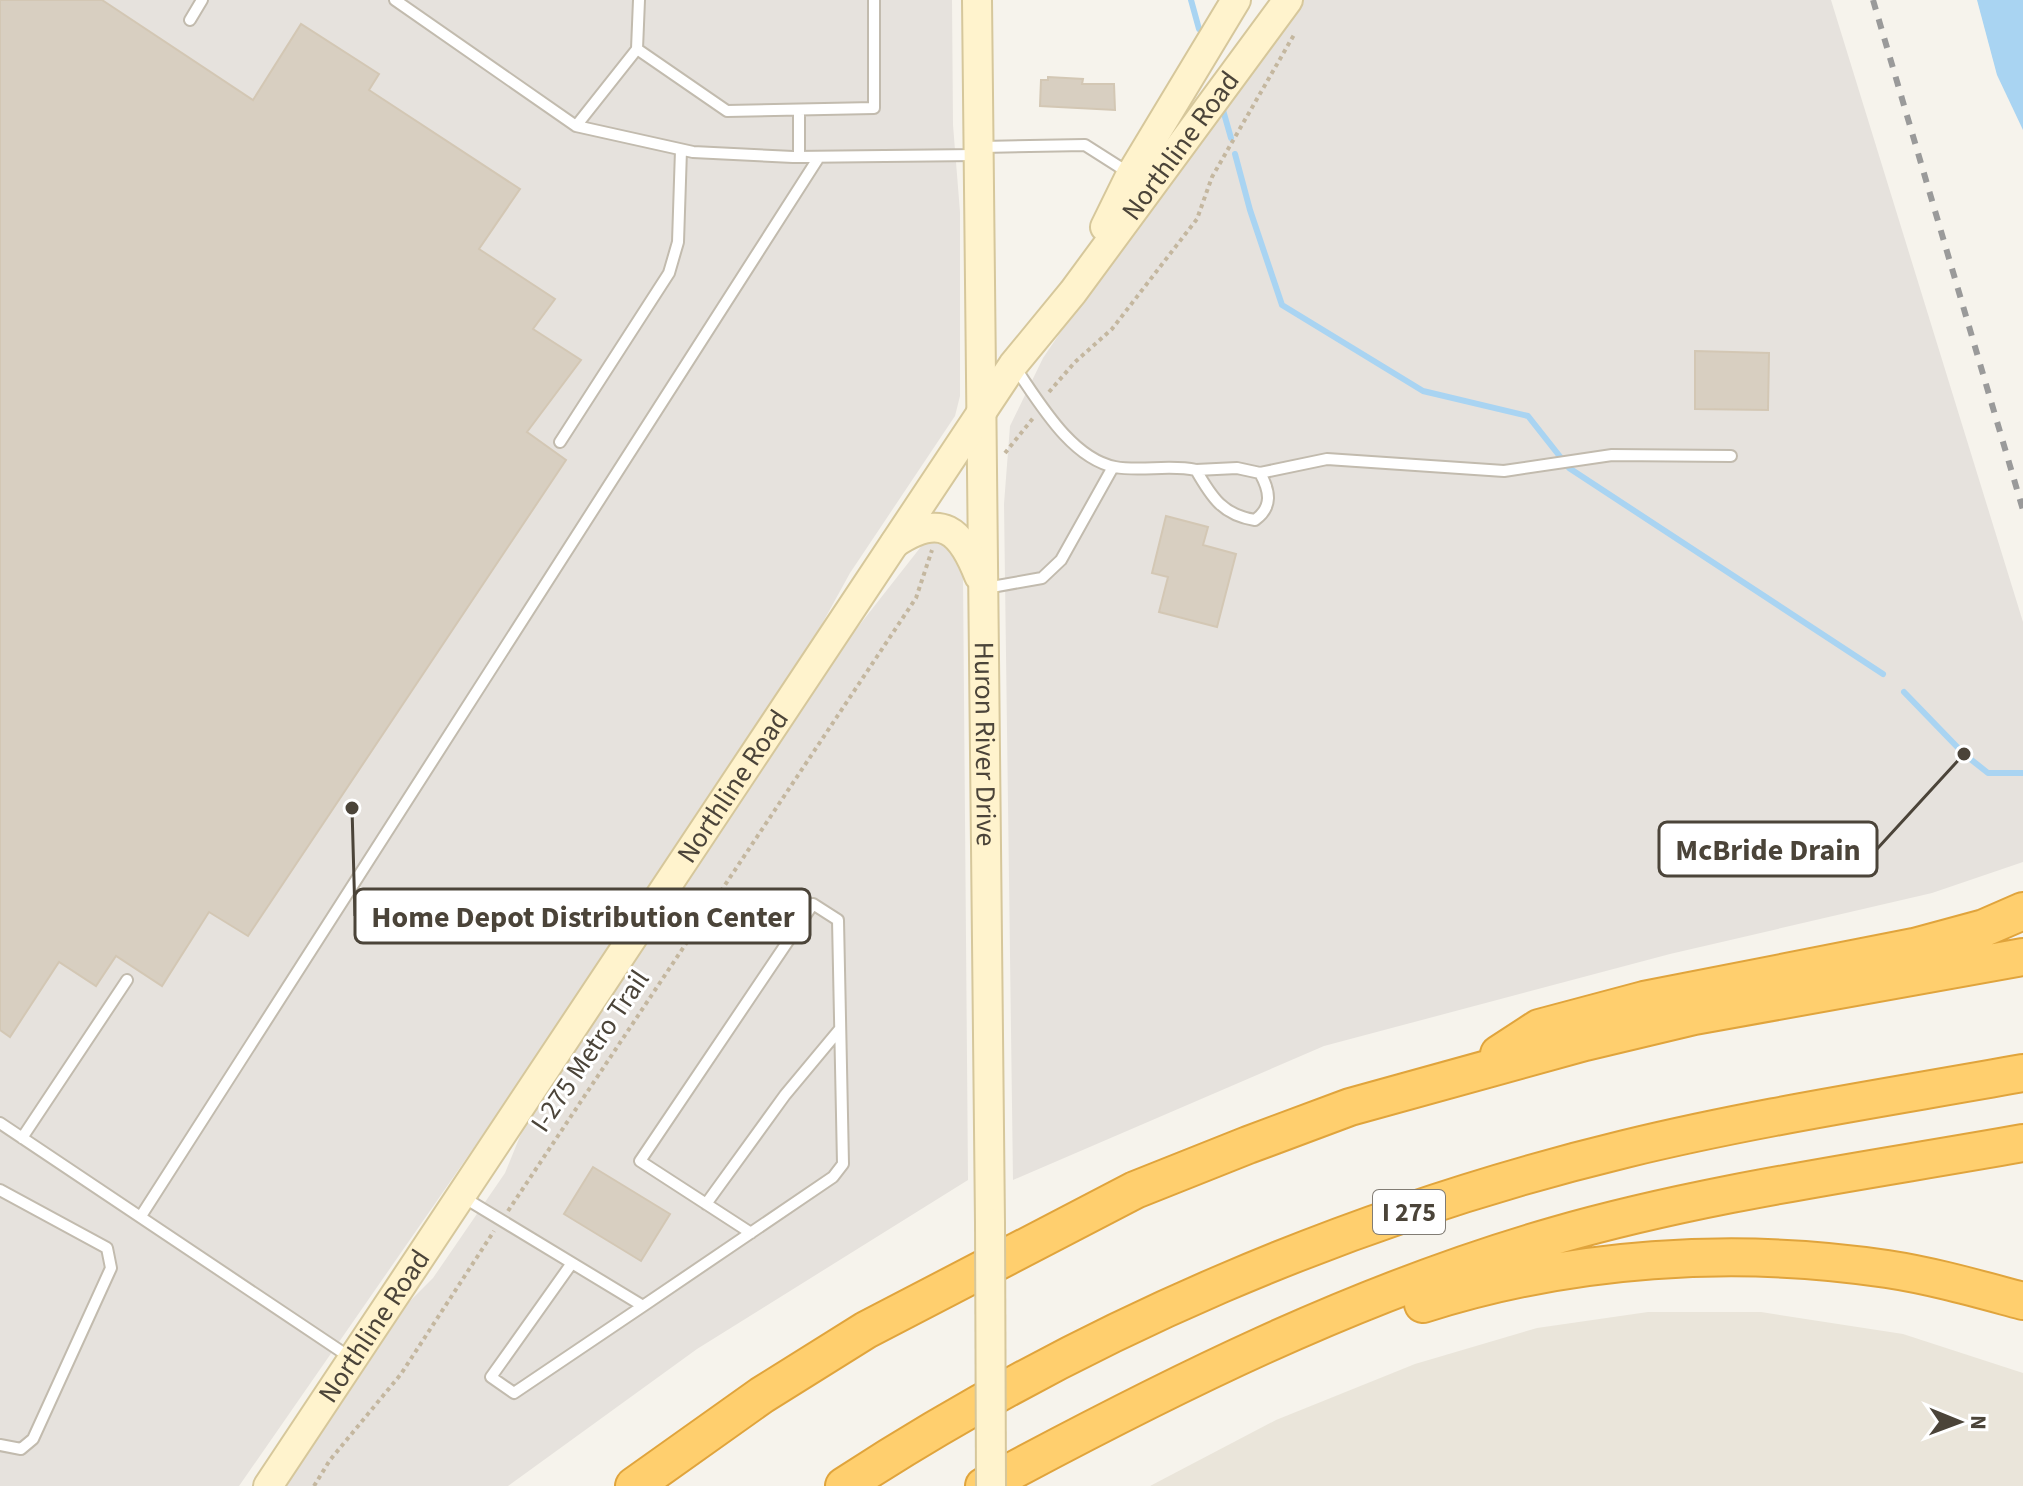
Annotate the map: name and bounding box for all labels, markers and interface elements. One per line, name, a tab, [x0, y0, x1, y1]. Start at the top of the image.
street label: Northline Road	[1112, 63, 1249, 229]
street label: Huron River Drive	[964, 641, 1006, 847]
street label: Northline Road	[667, 702, 799, 871]
callout: McBride Drain	[1659, 822, 1877, 876]
text: McBride Drain	[1675, 829, 1861, 872]
callout: Home Depot Distribution Center	[355, 889, 810, 943]
text: Home Depot Distribution Center	[371, 896, 795, 939]
street label: I-275 Metro Trail	[521, 962, 659, 1140]
road number: I 275	[1373, 1190, 1445, 1234]
street label: Northline Road	[309, 1241, 440, 1411]
north arrow	[1919, 1382, 1999, 1462]
text: N	[1962, 1415, 1994, 1430]

